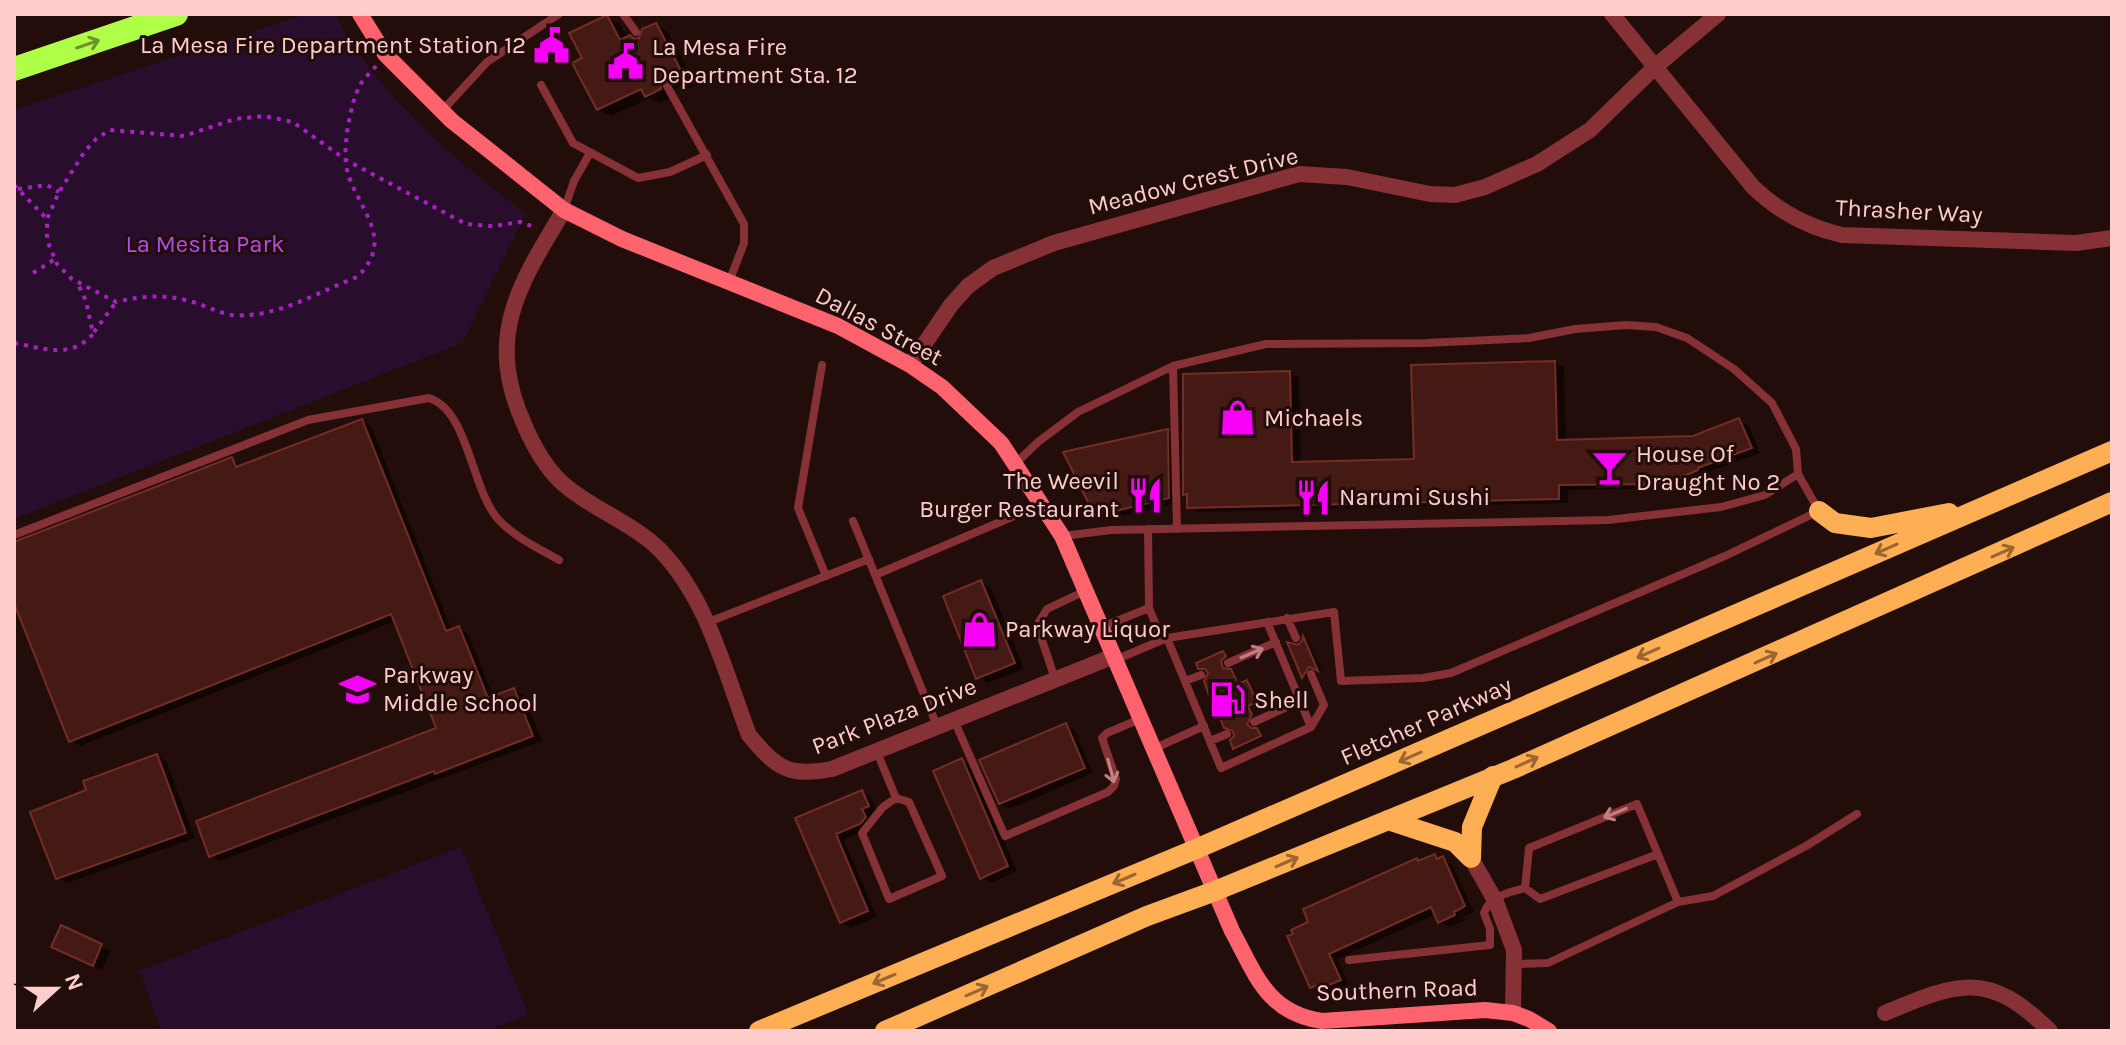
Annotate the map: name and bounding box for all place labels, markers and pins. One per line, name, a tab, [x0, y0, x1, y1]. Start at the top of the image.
public building icon: La Mesa Fire Department Station 12	[533, 26, 571, 64]
place label: La Mesa Fire Department Station 12	[140, 31, 526, 59]
place label: La Mesa Fire Department Sta. 12	[652, 33, 858, 89]
public building icon: La Mesa Fire Department Sta. 12	[607, 42, 645, 80]
shop icon: Michaels	[1219, 399, 1257, 437]
place label: Michaels	[1264, 404, 1363, 432]
place label: House Of Draught No 2	[1636, 440, 1780, 496]
bar icon: House Of Draught No 2	[1591, 449, 1629, 487]
place label: The Weevil Burger Restaurant	[919, 467, 1119, 523]
restaurant icon: The Weevil Burger Restaurant	[1126, 476, 1164, 514]
restaurant icon: Narumi Sushi	[1294, 478, 1332, 516]
place label: Narumi Sushi	[1339, 483, 1490, 511]
shop icon: Parkway Liquor	[960, 610, 998, 648]
place label: Parkway Liquor	[1005, 615, 1170, 643]
place label: Parkway Middle School	[383, 661, 538, 717]
school or university icon: Parkway Middle School	[338, 670, 376, 708]
fuel station icon: Shell	[1209, 681, 1247, 719]
place label: Shell	[1254, 686, 1309, 714]

